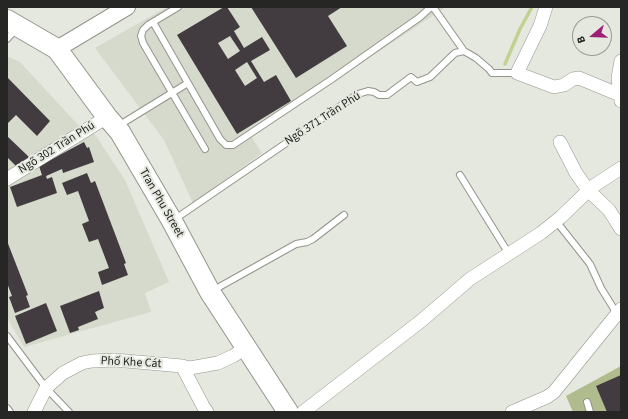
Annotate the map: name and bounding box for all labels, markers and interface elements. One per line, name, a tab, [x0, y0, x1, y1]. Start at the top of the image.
north arrow	[572, 16, 612, 56]
text: B	[573, 34, 589, 45]
street label: Ngõ 371 Trần Phú	[282, 89, 364, 149]
street label: Ngõ 302 Trần Phú	[16, 119, 98, 177]
street label: Tran Phu Street	[135, 166, 187, 240]
street label: Phố Khe Cát	[100, 354, 162, 372]

